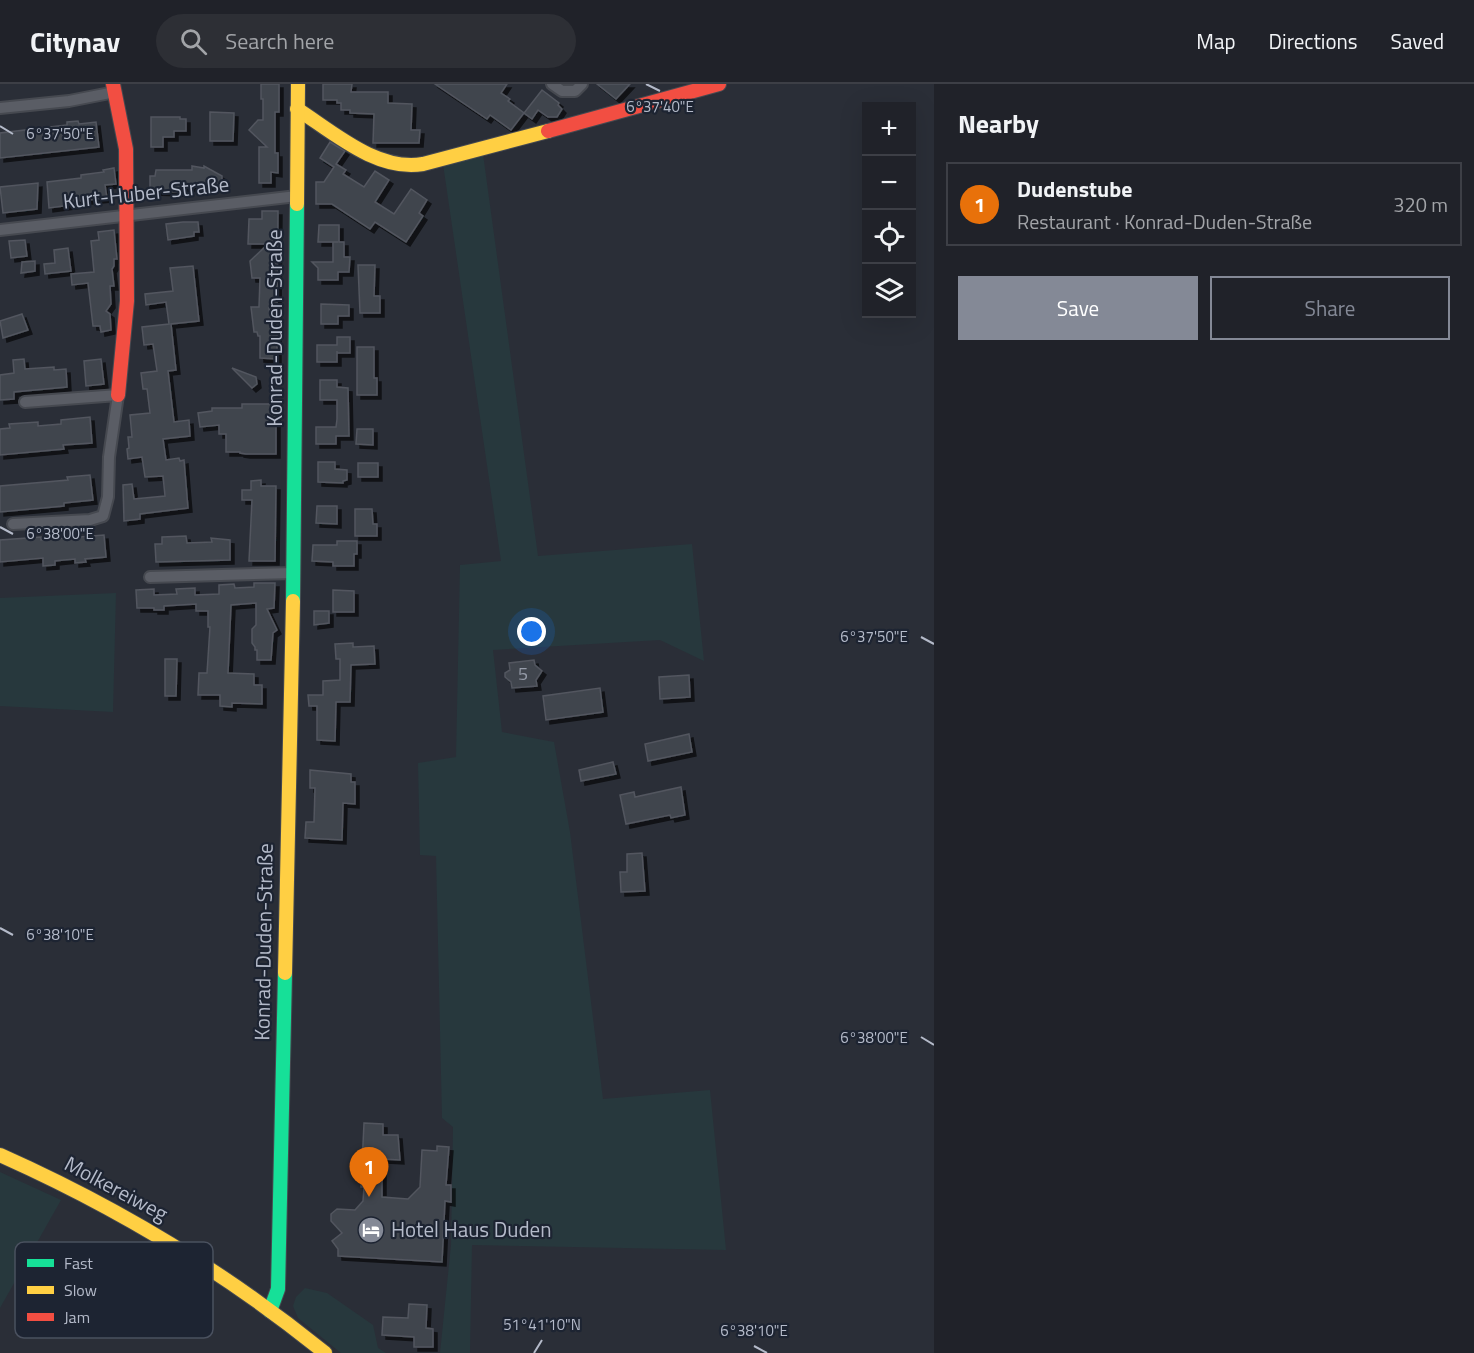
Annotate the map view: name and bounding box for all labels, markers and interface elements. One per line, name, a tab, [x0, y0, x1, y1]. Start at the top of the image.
search box	[156, 14, 576, 68]
text: Citynav	[30, 20, 120, 63]
text: Search here	[225, 24, 334, 58]
icon: search	[177, 25, 210, 58]
text: Map	[1196, 25, 1236, 57]
text: Directions	[1269, 25, 1358, 57]
text: Saved	[1391, 25, 1444, 57]
text: 6°37'40"E	[626, 95, 694, 118]
map controls	[862, 102, 916, 318]
button: +	[862, 102, 916, 156]
text: Nearby	[958, 104, 1039, 143]
text: 6°37'50"E	[26, 122, 94, 145]
button: −	[862, 156, 916, 210]
street label: Kurt-Huber-Straße	[61, 167, 231, 217]
text: Dudenstube	[1017, 172, 1132, 206]
text: 1	[974, 189, 985, 220]
text: 320 m	[1393, 189, 1448, 220]
text: Restaurant · Konrad-Duden-Straße	[1017, 206, 1312, 237]
button: locate	[862, 210, 916, 264]
street label: Konrad-Duden-Straße	[258, 229, 290, 427]
button: layers	[862, 264, 916, 318]
button: Save	[958, 276, 1198, 340]
button: Share	[1210, 276, 1450, 340]
text: 6°38'00"E	[26, 522, 94, 545]
your location	[517, 617, 546, 646]
text: 6°37'50"E	[840, 625, 908, 648]
house number: 5	[518, 660, 528, 687]
street label: Konrad-Duden-Straße	[245, 843, 281, 1041]
text: 6°38'10"E	[26, 923, 94, 946]
text: 6°38'00"E	[840, 1026, 908, 1049]
street label: Molkereiweg	[59, 1147, 174, 1229]
pin: 1	[350, 1148, 388, 1197]
place label: Hotel Haus Duden	[391, 1213, 551, 1245]
hotel icon: Hotel Haus Duden	[356, 1215, 386, 1245]
legend	[15, 1242, 213, 1338]
text: Fast	[64, 1251, 93, 1275]
text: Slow	[64, 1278, 97, 1302]
text: Jam	[64, 1305, 90, 1329]
text: 51°41'10"N	[503, 1313, 581, 1336]
text: 6°38'10"E	[720, 1319, 788, 1342]

